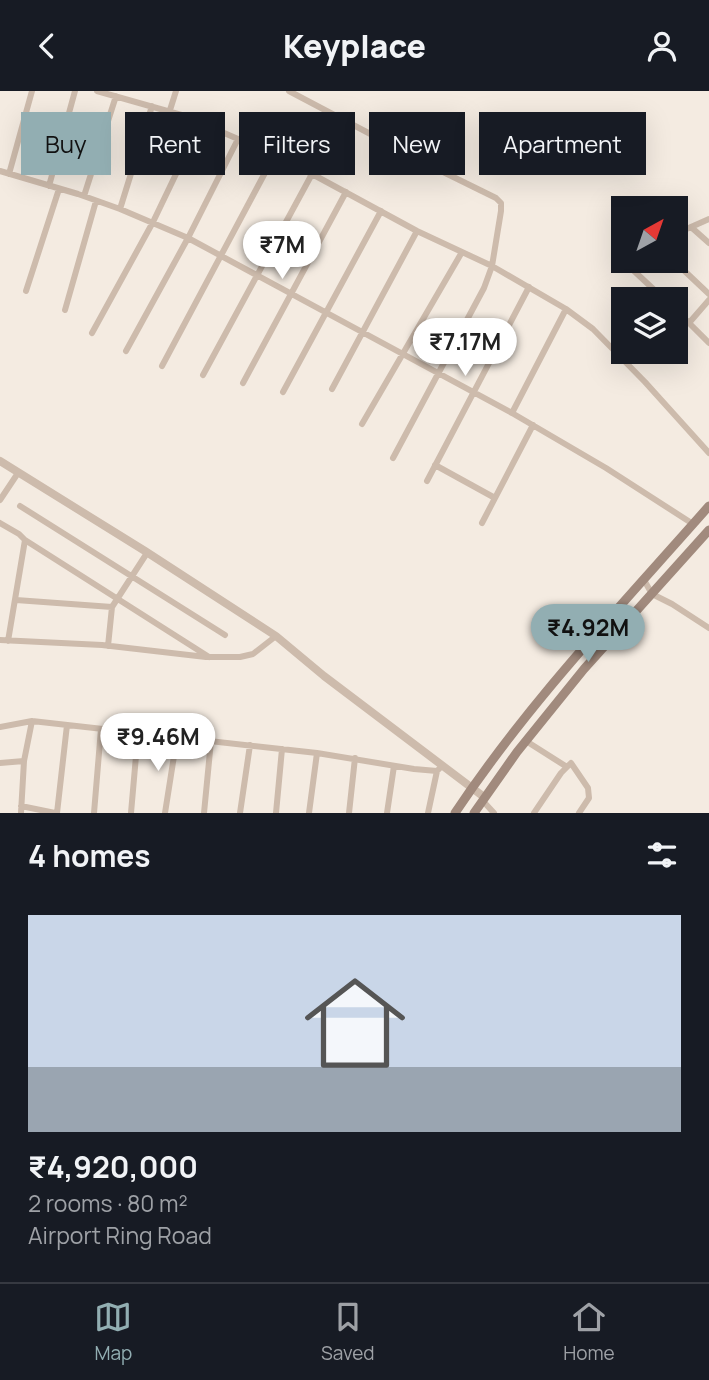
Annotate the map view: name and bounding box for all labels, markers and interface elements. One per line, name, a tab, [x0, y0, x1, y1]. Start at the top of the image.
text: Keyplace	[283, 24, 426, 68]
icon: back	[28, 27, 66, 65]
icon: person	[643, 27, 681, 65]
chip: Buy	[21, 112, 111, 175]
chip: Rent	[125, 112, 225, 175]
chip: Filters	[239, 112, 355, 175]
chip: New	[369, 112, 465, 175]
chip: Apartment	[479, 112, 646, 175]
north arrow	[611, 196, 688, 273]
map controls	[611, 196, 688, 364]
pin: ₹7M	[248, 221, 316, 281]
text: ₹7M	[259, 228, 305, 260]
button: layers	[611, 287, 688, 364]
pin: ₹7.17M	[408, 319, 522, 378]
text: ₹7.17M	[429, 325, 501, 357]
pin: ₹4.92M	[531, 605, 645, 664]
text: ₹4.92M	[547, 611, 629, 643]
pin: ₹9.46M	[101, 713, 215, 773]
text: ₹9.46M	[116, 720, 200, 752]
text: 4 homes	[28, 835, 151, 876]
icon: filters	[643, 836, 681, 874]
icon: home	[292, 960, 418, 1086]
text: ₹4,920,000	[28, 1146, 198, 1187]
text: 2 rooms · 80 m²	[28, 1187, 188, 1219]
text: Airport Ring Road	[28, 1219, 212, 1251]
tab: Map	[94, 1298, 132, 1366]
tab: Saved	[321, 1298, 375, 1366]
tab: Home	[563, 1298, 615, 1366]

